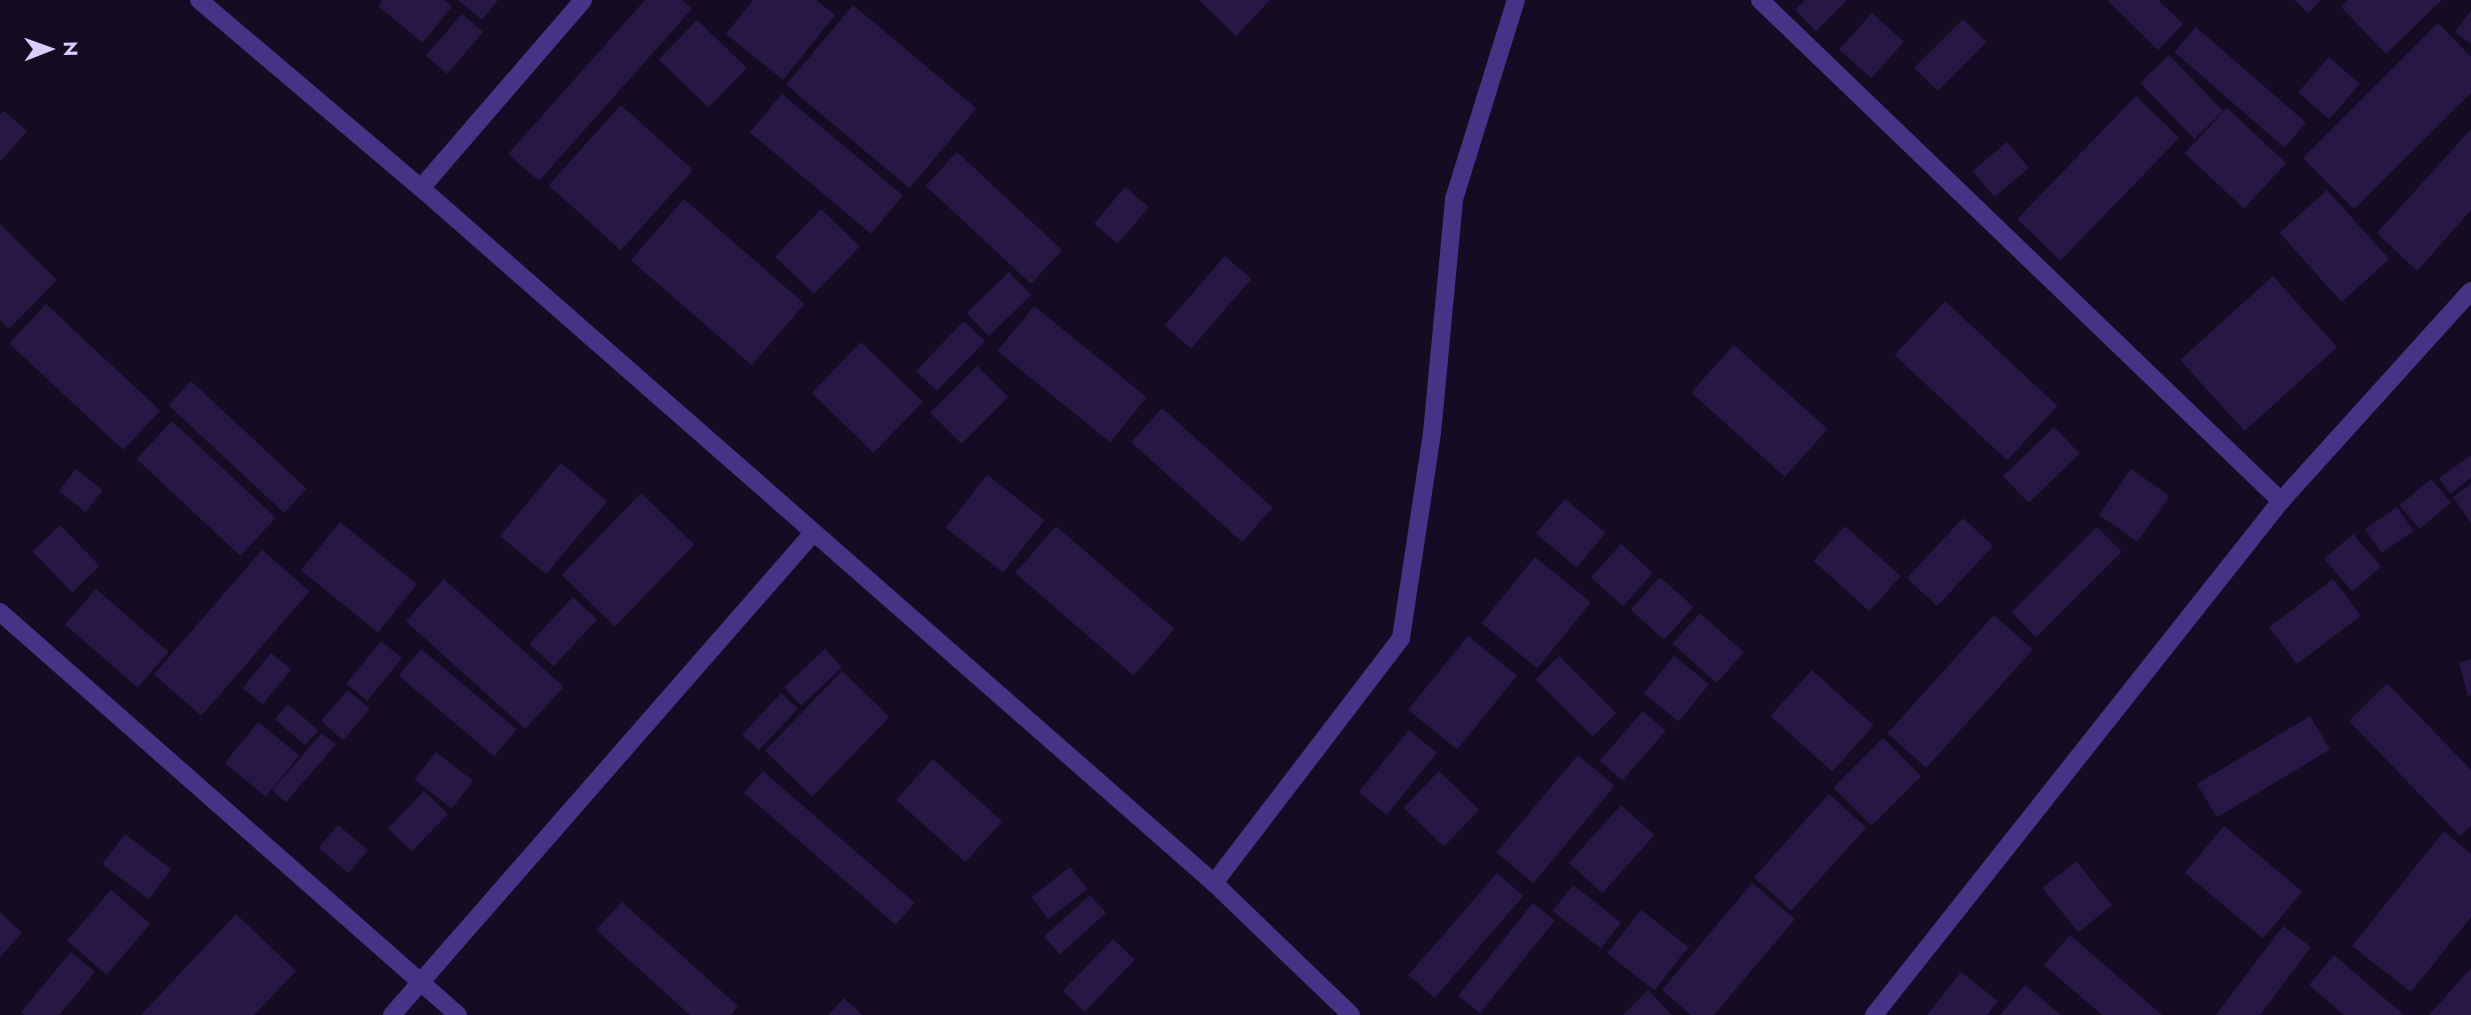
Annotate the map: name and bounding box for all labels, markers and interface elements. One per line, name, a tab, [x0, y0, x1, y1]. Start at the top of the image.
north arrow	[14, 14, 84, 84]
text: N	[57, 41, 84, 56]

